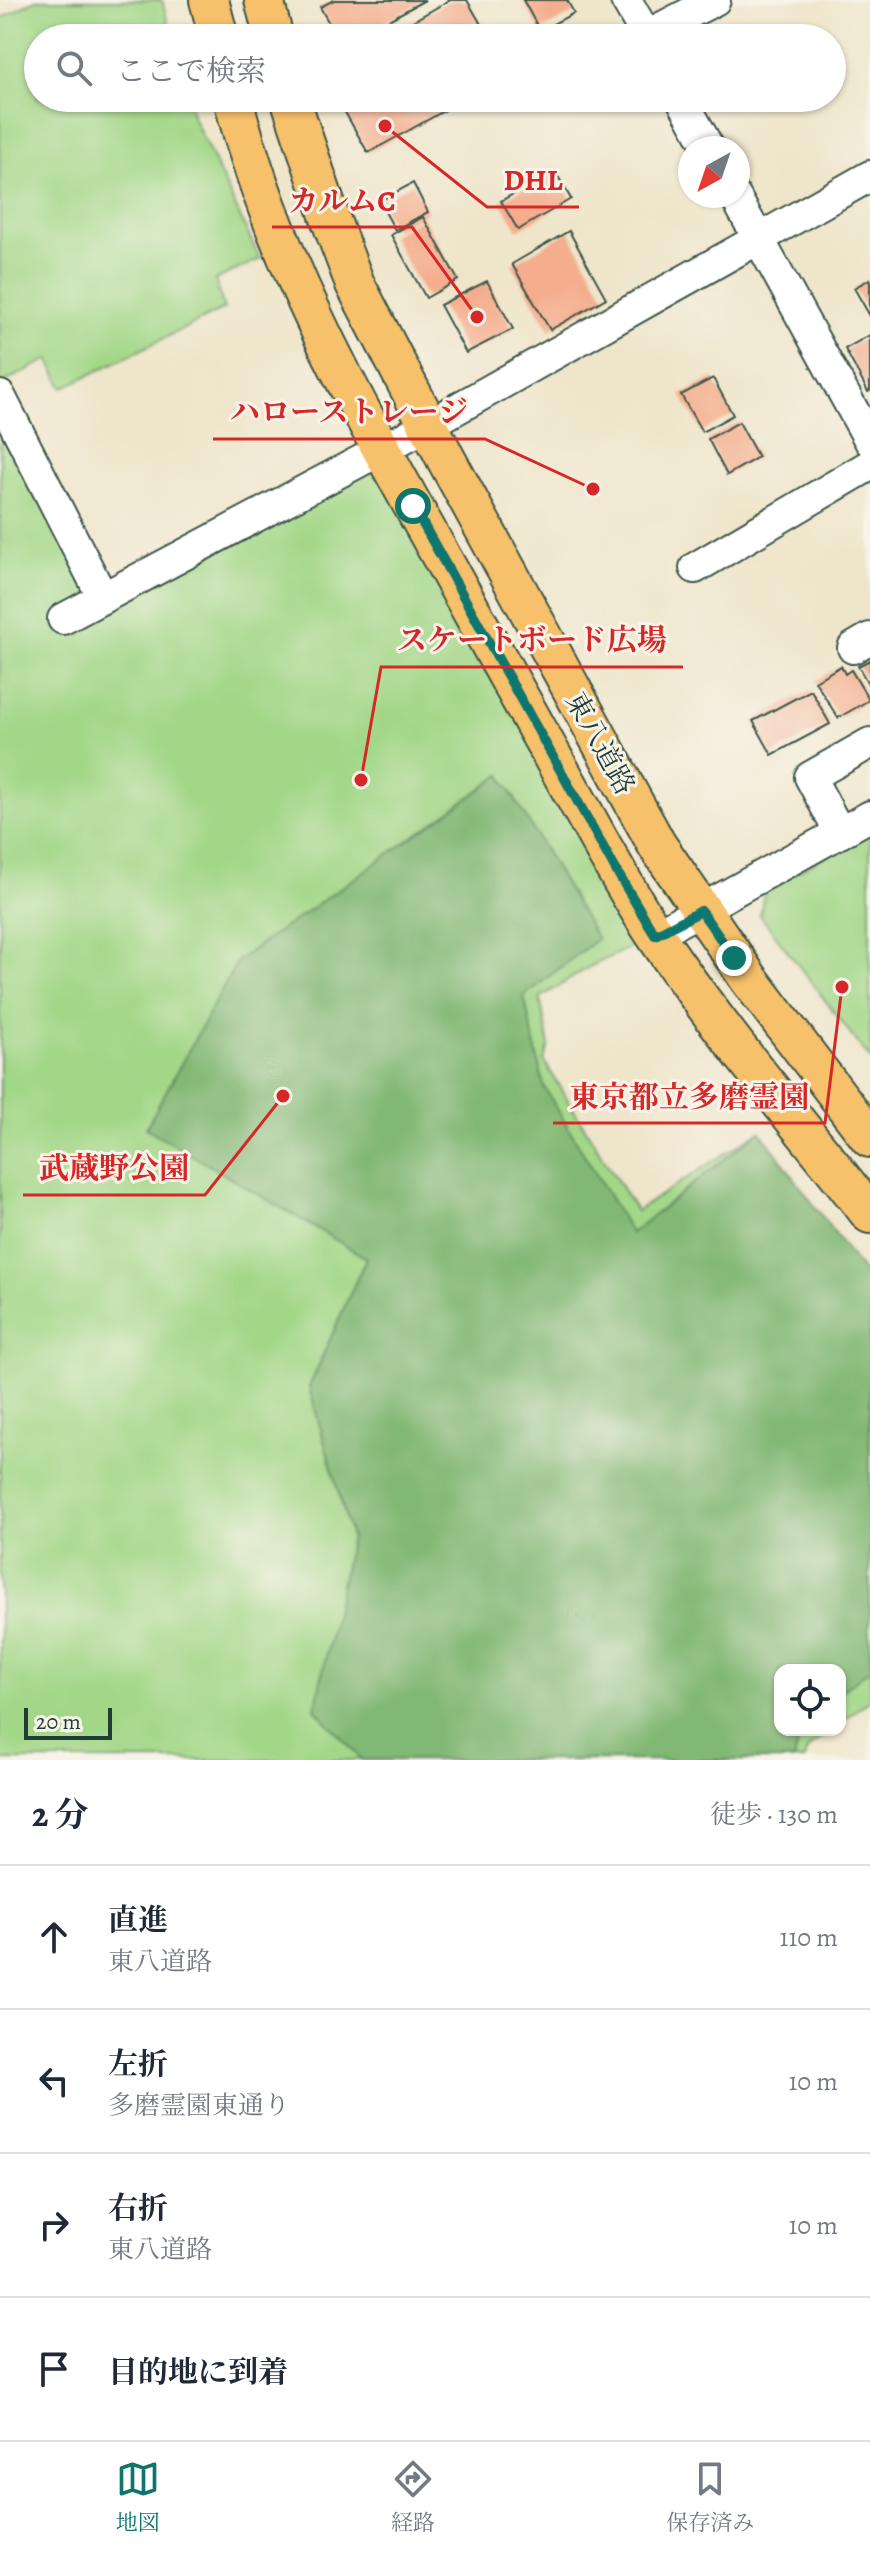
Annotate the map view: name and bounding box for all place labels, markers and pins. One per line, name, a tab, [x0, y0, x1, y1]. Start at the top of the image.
callout: DHL	[487, 153, 579, 207]
callout: カルムC	[272, 173, 412, 227]
callout: ハローストレージ	[213, 385, 485, 439]
callout: スケートボード広場	[381, 613, 683, 667]
callout: 東京都立多磨霊園	[553, 1069, 825, 1123]
callout: 武蔵野公園	[23, 1141, 205, 1195]

